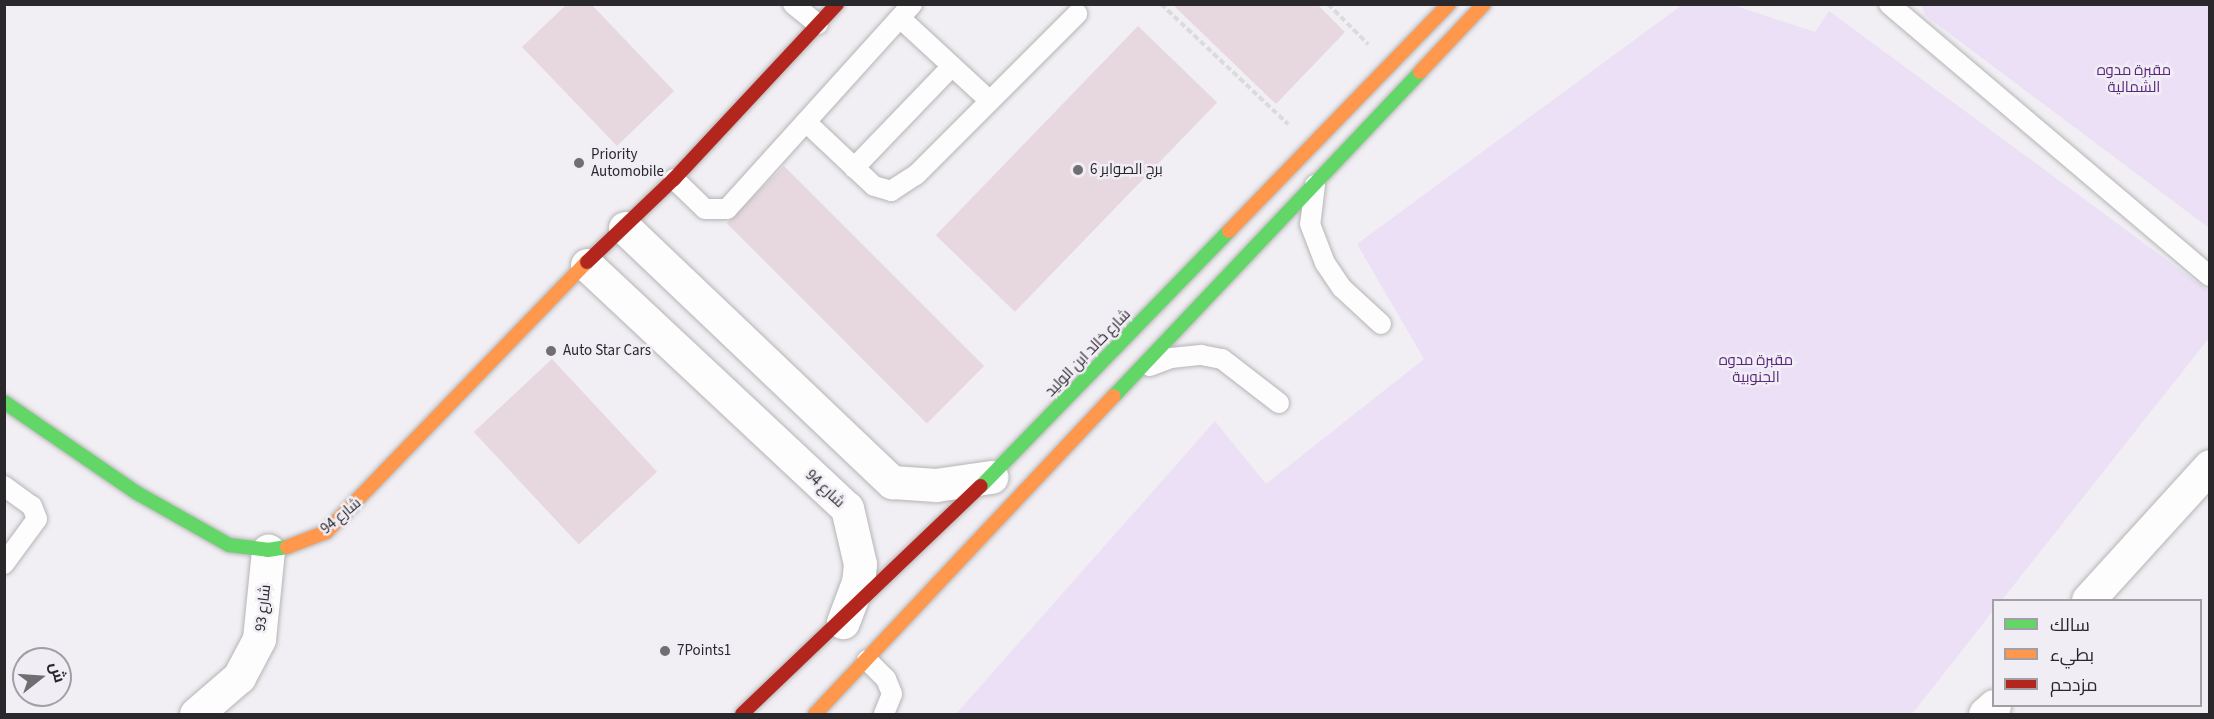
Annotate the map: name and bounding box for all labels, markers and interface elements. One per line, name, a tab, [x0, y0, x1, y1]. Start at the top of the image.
park label: مقبرة مدوه الشمالية	[2097, 61, 2171, 96]
place label: Priority Automobile	[591, 145, 664, 180]
marker: Priority Automobile	[572, 156, 586, 170]
place label: برج الصوابر 6	[1090, 161, 1163, 179]
marker: برج الصوابر 6	[1071, 163, 1085, 177]
street label: شارع خالد ابن الوليد	[1042, 305, 1134, 401]
place label: Auto Star Cars	[563, 342, 651, 360]
marker: Auto Star Cars	[544, 344, 558, 358]
park label: مقبرة مدوه الجنوبية	[1719, 351, 1793, 386]
street label: شارع 94	[802, 466, 848, 512]
street label: شارع 94	[317, 494, 365, 538]
street label: شارع 93	[251, 584, 275, 632]
legend	[1992, 599, 2202, 707]
text: سالك	[2050, 613, 2090, 638]
place label: 7Points1	[677, 642, 731, 660]
text: بطيء	[2050, 643, 2094, 668]
marker: 7Points1	[658, 644, 672, 658]
north arrow	[12, 647, 72, 707]
text: ش	[44, 659, 71, 685]
text: مزدحم	[2050, 673, 2098, 698]

